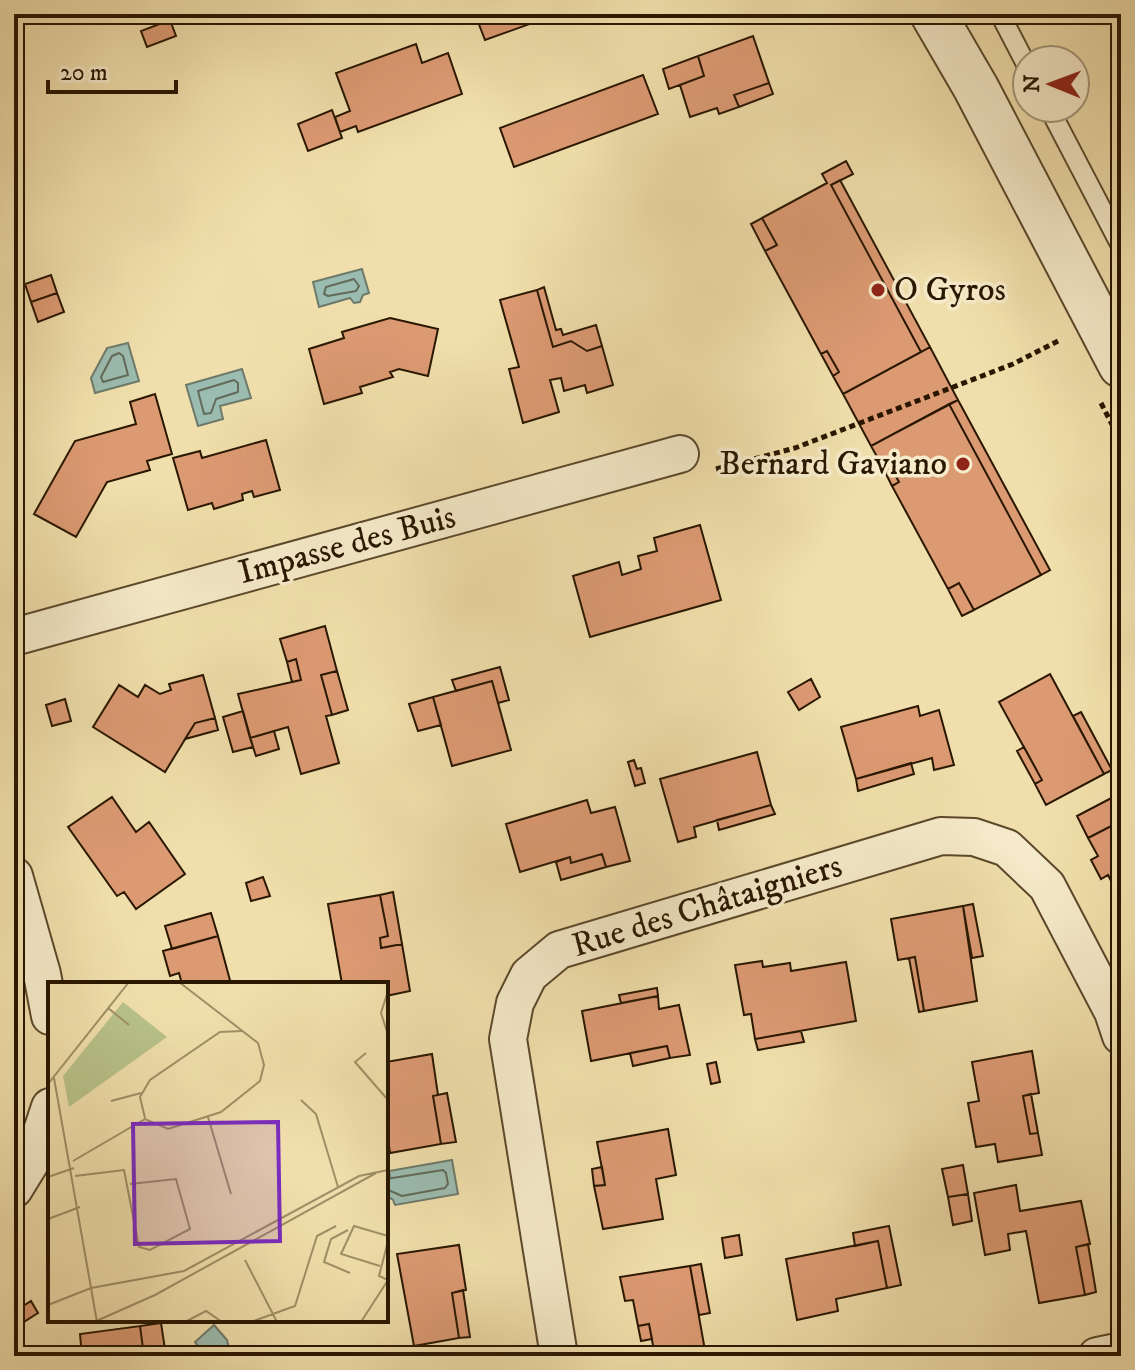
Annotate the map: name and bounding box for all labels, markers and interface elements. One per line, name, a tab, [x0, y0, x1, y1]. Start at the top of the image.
scale bar	[48, 44, 176, 94]
north arrow	[1011, 44, 1091, 124]
text: 20 m	[60, 58, 108, 88]
text: N	[1019, 74, 1046, 93]
place label: O Gyros	[894, 269, 1006, 311]
marker: O Gyros	[869, 281, 887, 299]
place label: Bernard Gaviano	[719, 443, 947, 485]
marker: Bernard Gaviano	[954, 455, 972, 473]
street label: Impasse des Buis	[234, 496, 460, 594]
street label: Rue des Châtaigniers	[567, 845, 847, 967]
inset map	[48, 982, 388, 1322]

